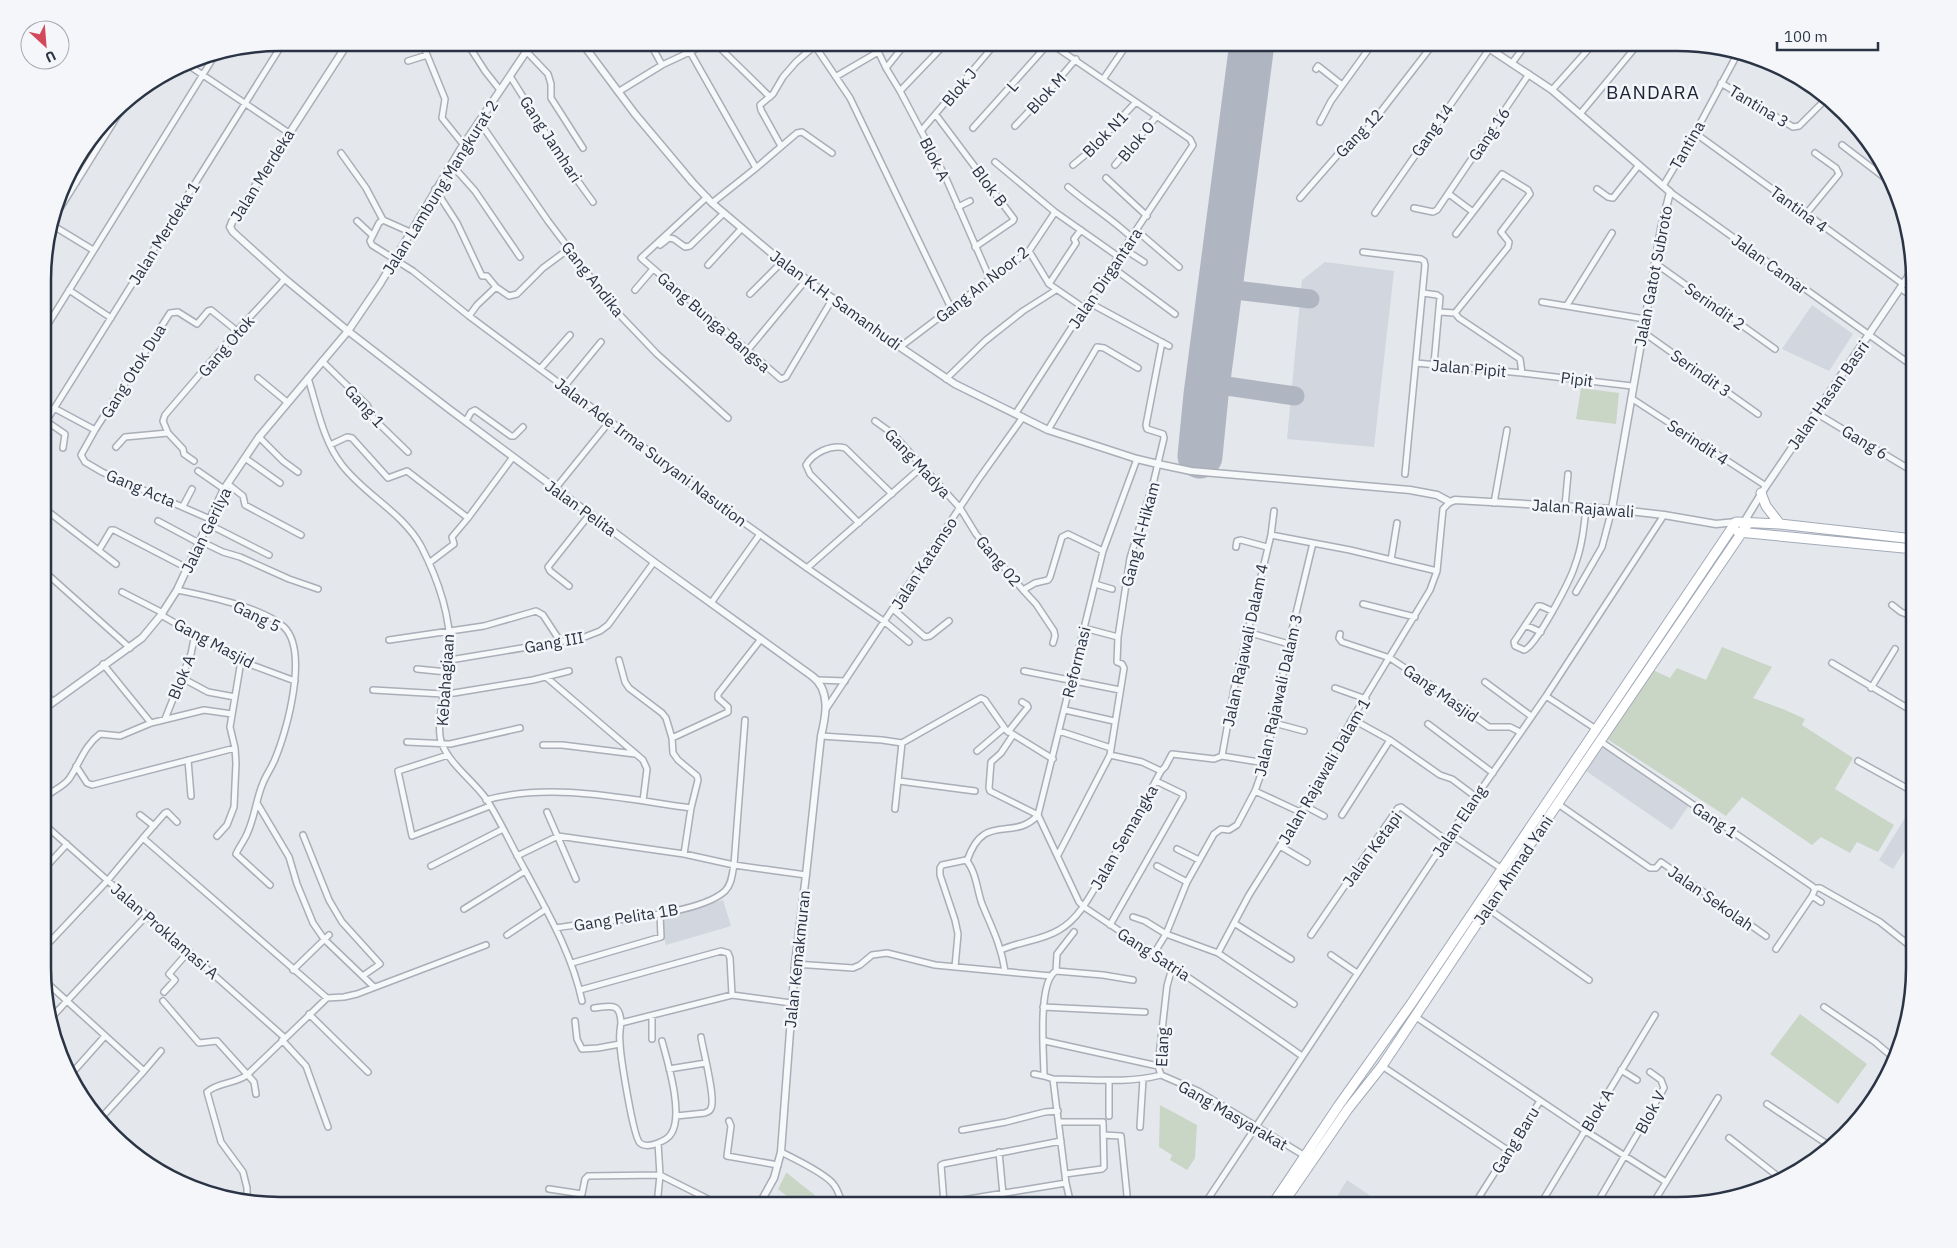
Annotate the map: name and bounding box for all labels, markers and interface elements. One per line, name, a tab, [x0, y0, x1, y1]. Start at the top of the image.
north arrow	[20, 20, 70, 70]
scale bar	[1777, 20, 1878, 52]
text: 100 m	[1784, 27, 1828, 46]
text: U	[42, 46, 59, 67]
street label: Blok J	[937, 64, 981, 110]
street label: Blok M	[1022, 68, 1070, 118]
street label: L	[1002, 76, 1022, 96]
district label: BANDARA	[1606, 80, 1700, 104]
street label: Tantina 3	[1725, 80, 1793, 132]
street label: Gang Jamhari	[516, 92, 586, 186]
street label: Jalan Lambung Mangkurat 2	[378, 96, 502, 278]
street label: Gang 14	[1407, 100, 1457, 160]
street label: Gang 16	[1464, 103, 1514, 165]
street label: Gang 12	[1331, 104, 1387, 162]
street label: Blok N1	[1078, 107, 1132, 161]
street label: Blok O	[1113, 116, 1159, 166]
street label: Tantina	[1665, 117, 1709, 173]
street label: Jalan Merdeka	[226, 125, 299, 225]
street label: Blok A	[916, 134, 954, 184]
street label: Blok B	[968, 161, 1012, 211]
street label: Jalan Merdeka 1	[124, 178, 204, 288]
street label: Tantina 4	[1766, 181, 1832, 237]
street label: Jalan Gatot Subroto	[1630, 204, 1676, 348]
street label: Jalan Dirgantara	[1064, 223, 1146, 332]
street label: Jalan Camar	[1728, 230, 1812, 298]
street label: Gang Andika	[557, 237, 629, 321]
street label: Gang An Noor 2	[931, 241, 1033, 327]
street label: Jalan K.H. Samanhudi	[766, 246, 906, 354]
street label: Gang Bunga Bangsa	[653, 267, 775, 377]
street label: Serindit 2	[1681, 278, 1749, 334]
street label: Gang Otok	[194, 311, 259, 381]
street label: Gang Otok Dua	[96, 320, 170, 422]
street label: Jalan Hasan Basri	[1783, 337, 1873, 453]
street label: Serindit 3	[1667, 345, 1735, 401]
street label: Jalan Pipit	[1431, 355, 1507, 381]
street label: Pipit	[1560, 367, 1594, 391]
street label: Jalan Ade Irma Suryani Nasution	[551, 373, 751, 531]
street label: Gang 1	[341, 381, 389, 431]
street label: Serindit 4	[1663, 415, 1733, 469]
street label: Gang 6	[1838, 420, 1892, 464]
street label: Gang Madya	[881, 424, 956, 502]
street label: Gang Acta	[103, 464, 179, 512]
street label: Jalan Pelita	[541, 475, 621, 541]
street label: Gang Al-Hikam	[1116, 479, 1164, 589]
street label: Jalan Gerilya	[177, 484, 236, 576]
street label: Jalan Rajawali	[1531, 494, 1635, 522]
street label: Jalan Katamso	[887, 513, 961, 613]
street label: Gang 02	[972, 532, 1026, 590]
street label: Jalan Rajawali Dalam 4	[1218, 562, 1272, 728]
street label: Gang 5	[230, 596, 284, 636]
street label: Jalan Rajawali Dalam 3	[1250, 612, 1306, 778]
street label: Gang Masjid	[171, 614, 257, 672]
street label: Reformasi	[1057, 624, 1095, 700]
street label: Gang III	[523, 627, 585, 657]
street label: Kebahagiaan	[432, 633, 458, 727]
street label: Blok A	[163, 652, 199, 702]
street label: Gang Masjid	[1399, 660, 1483, 726]
street label: Jalan Rajawali Dalam 1	[1274, 694, 1374, 848]
street label: Jalan Semangka	[1086, 781, 1162, 893]
street label: Jalan Elang	[1428, 781, 1491, 861]
street label: Gang 1	[1688, 798, 1742, 842]
street label: Jalan Ketapi	[1338, 807, 1406, 891]
street label: Jalan Ahmad Yani	[1469, 811, 1557, 929]
street label: Jalan Sekolah	[1664, 861, 1758, 935]
street label: Jalan Proklamasi A	[107, 879, 223, 983]
street label: Jalan Kemakmuran	[780, 889, 814, 1029]
street label: Gang Pelita 1B	[572, 899, 680, 935]
street label: Gang Satria	[1114, 923, 1195, 985]
street label: Elang	[1151, 1026, 1173, 1067]
street label: Gang Masyarakat	[1175, 1076, 1291, 1154]
street label: Blok A	[1577, 1085, 1617, 1135]
street label: Blok V	[1630, 1087, 1670, 1137]
street label: Gang Baru	[1487, 1103, 1543, 1177]

